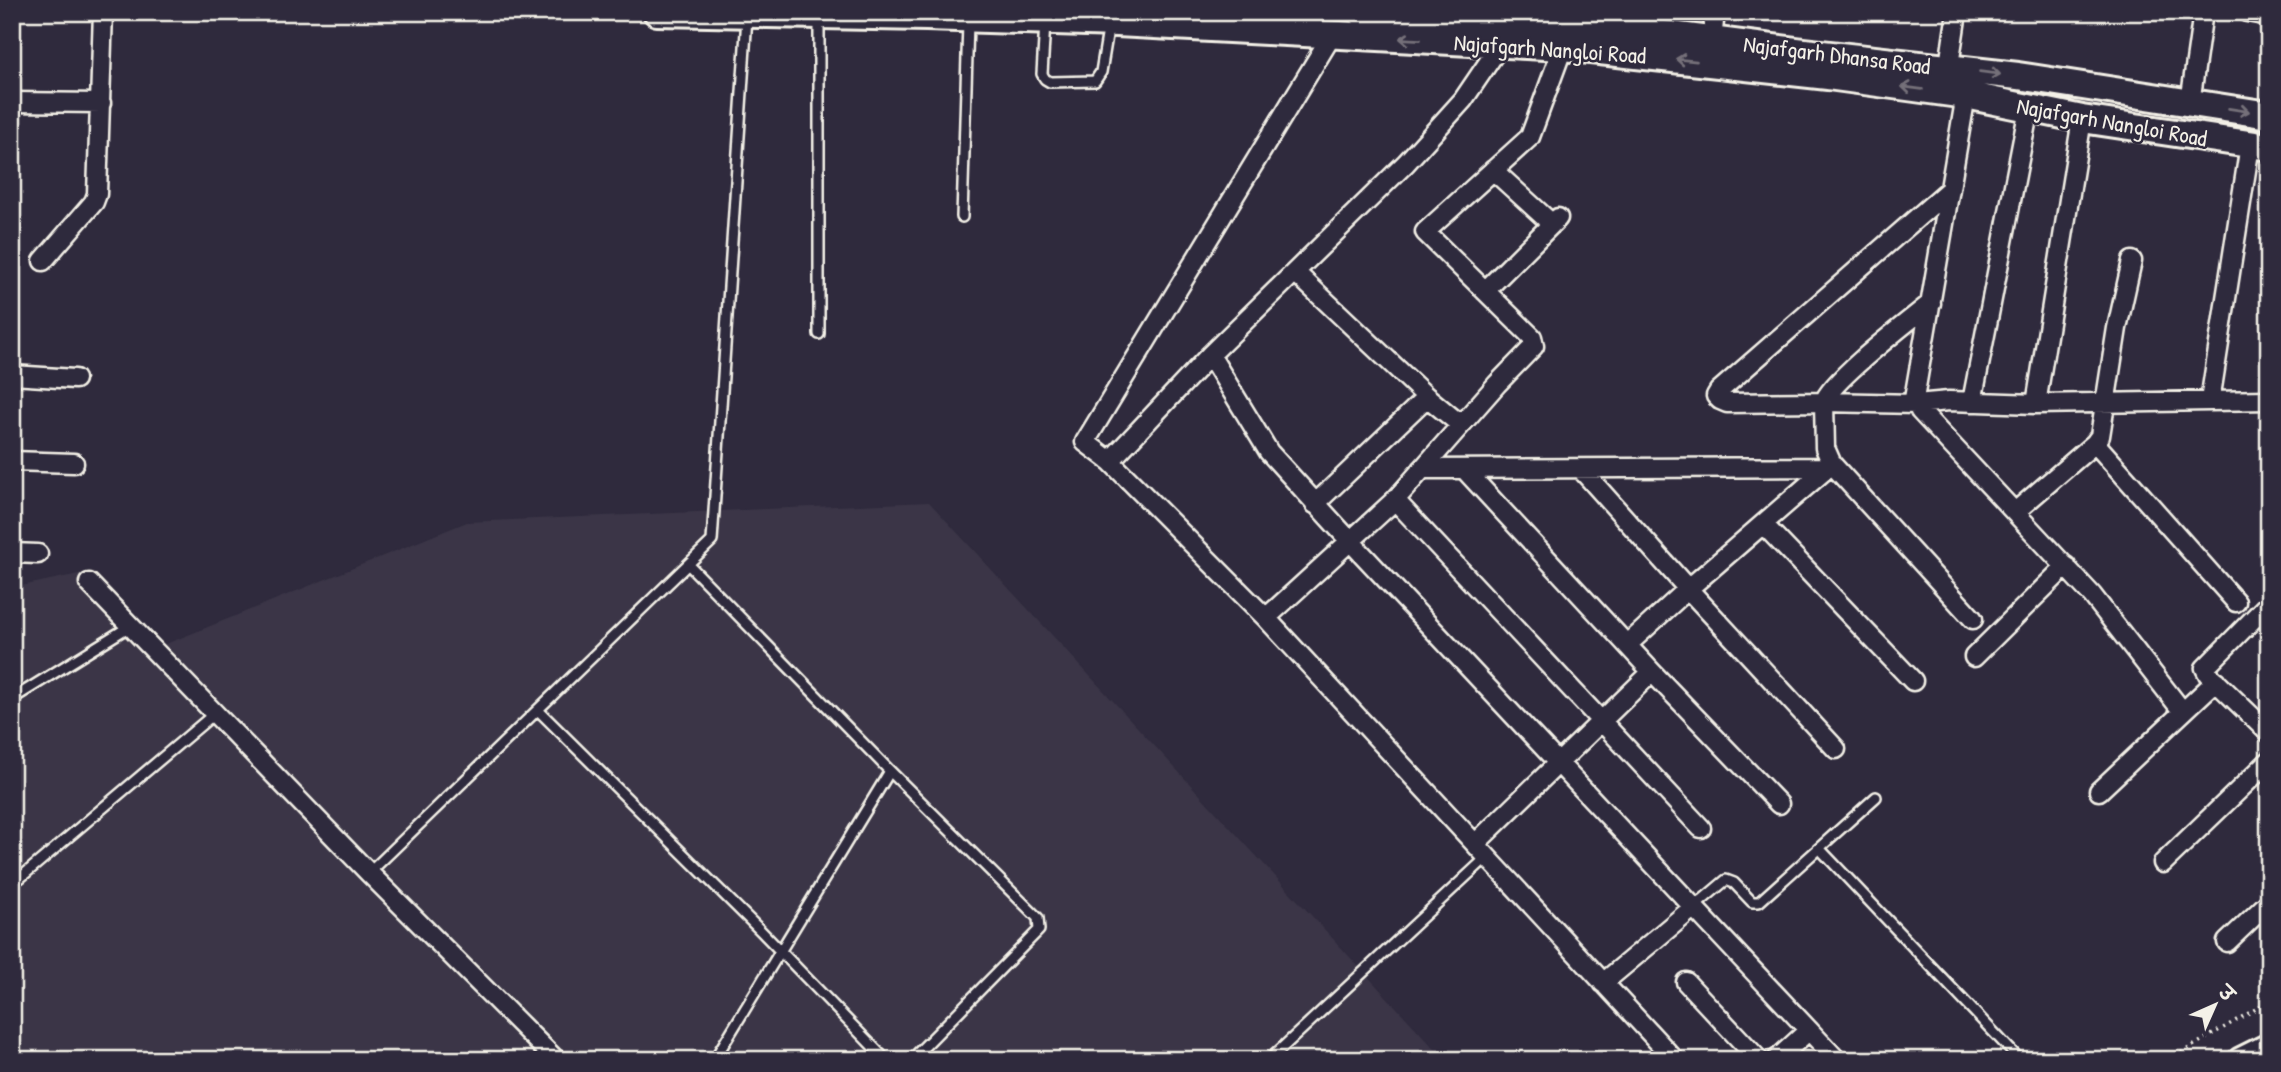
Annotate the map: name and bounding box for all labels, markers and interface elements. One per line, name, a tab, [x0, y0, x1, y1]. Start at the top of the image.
street label: Najafgarh Nangloi Road	[1453, 26, 1647, 71]
street label: Najafgarh Dhansa Road	[1742, 28, 1932, 81]
one-way arrow	[1399, 33, 1422, 46]
one-way arrow	[1675, 53, 1698, 66]
one-way arrow	[1978, 67, 2000, 80]
one-way arrow	[1901, 81, 1923, 94]
street label: Najafgarh Nangloi Road	[2015, 90, 2210, 153]
one-way arrow	[2227, 104, 2250, 117]
north arrow	[2180, 970, 2250, 1040]
text: उ	[2212, 978, 2242, 1008]

